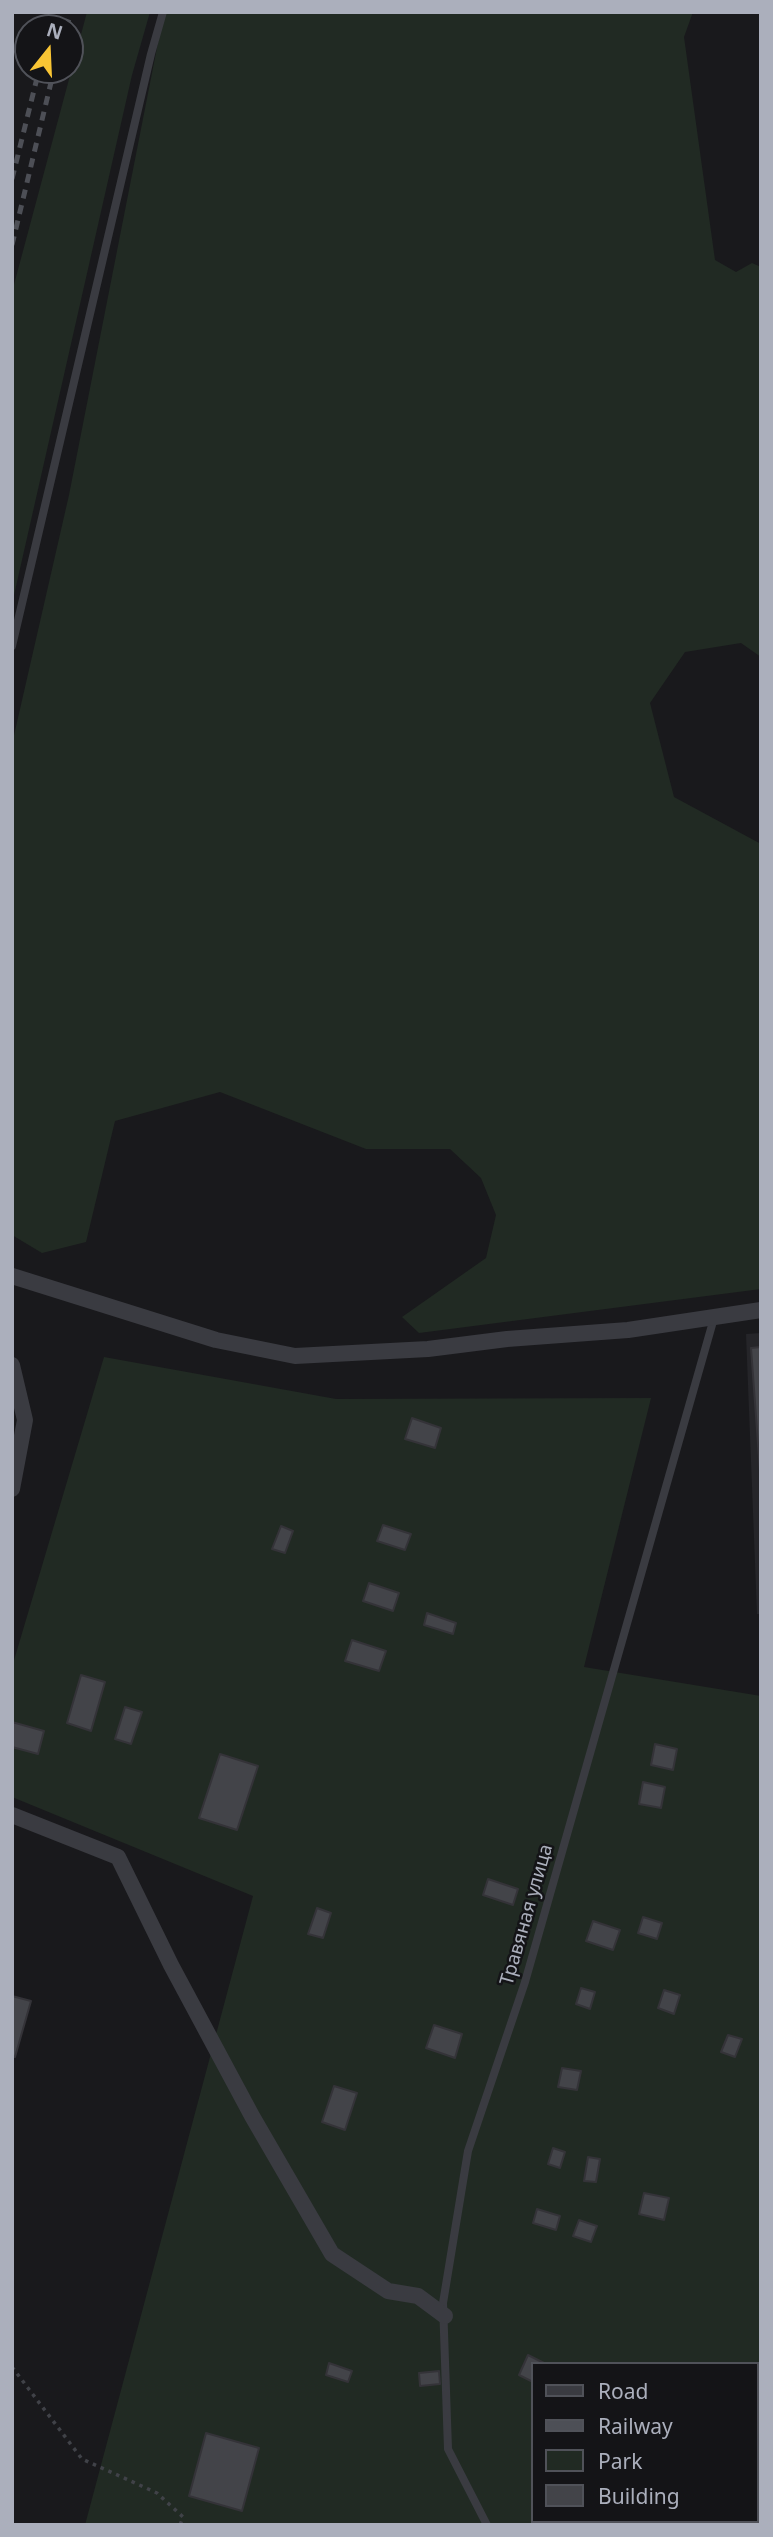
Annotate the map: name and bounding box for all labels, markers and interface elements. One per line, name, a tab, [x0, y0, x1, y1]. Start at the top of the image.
north arrow	[14, 14, 84, 84]
text: N	[43, 16, 66, 46]
street label: Травяная улица	[496, 1842, 558, 1988]
legend	[532, 2362, 759, 2523]
text: Road	[598, 2377, 648, 2405]
text: Railway	[598, 2412, 673, 2440]
text: Park	[598, 2447, 642, 2475]
text: Building	[598, 2482, 680, 2510]

